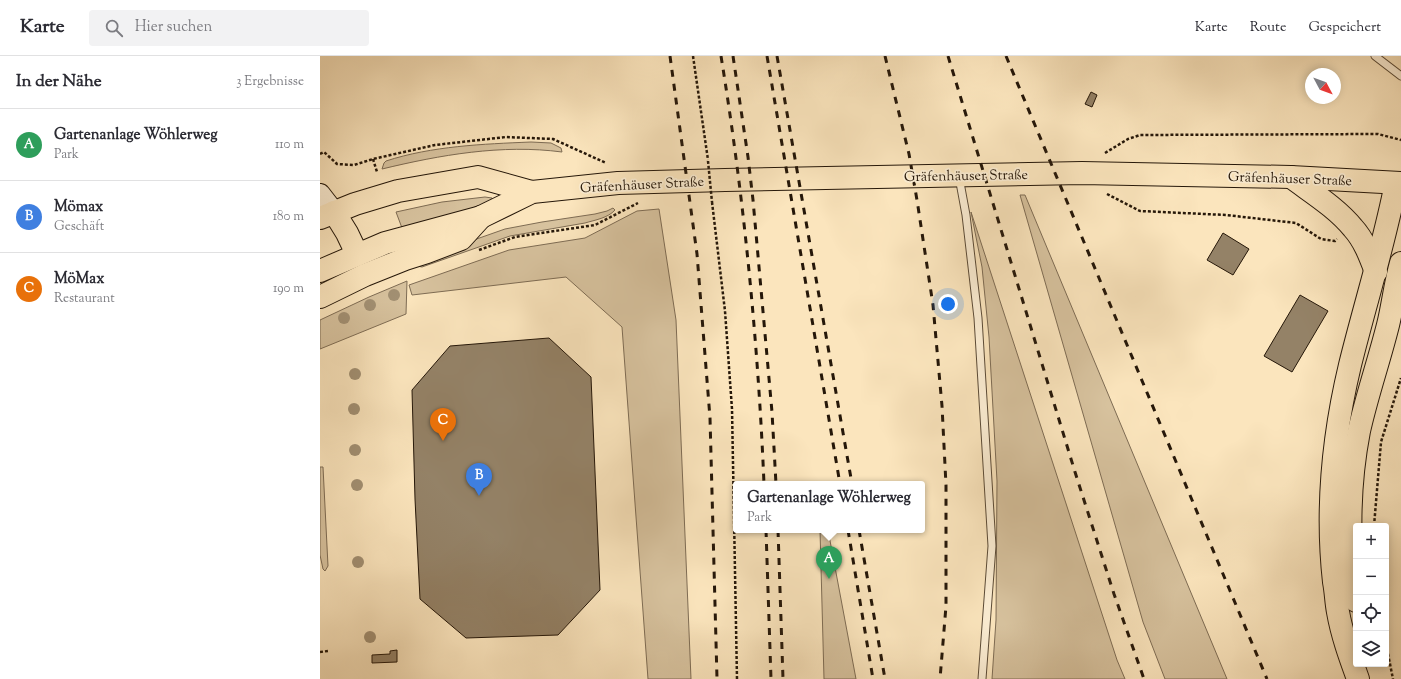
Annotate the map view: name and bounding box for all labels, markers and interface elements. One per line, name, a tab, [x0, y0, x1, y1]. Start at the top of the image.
search box	[89, 10, 369, 46]
text: Karte	[20, 14, 65, 41]
icon: search	[103, 17, 125, 39]
text: Hier suchen	[135, 17, 212, 38]
text: Karte	[1195, 18, 1228, 38]
text: Route	[1250, 18, 1286, 38]
text: Gespeichert	[1308, 18, 1381, 38]
north arrow	[1305, 68, 1341, 104]
text: In der Nähe	[16, 70, 102, 94]
text: 3 Ergebnisse	[236, 73, 304, 91]
text: Gartenanlage Wöhlerweg	[54, 125, 218, 146]
text: A	[24, 136, 34, 154]
text: 110 m	[275, 136, 304, 154]
text: Park	[54, 146, 79, 164]
street label: Gräfenhäuser Straße	[904, 166, 1028, 188]
street label: Gräfenhäuser Straße	[1228, 168, 1352, 192]
street label: Gräfenhäuser Straße	[580, 173, 705, 199]
text: Mömax	[54, 197, 103, 218]
text: B	[25, 208, 33, 226]
text: 180 m	[273, 208, 304, 226]
text: Geschäft	[54, 218, 104, 236]
text: MöMax	[54, 269, 104, 290]
text: C	[24, 280, 34, 298]
text: 190 m	[273, 280, 304, 298]
text: Restaurant	[54, 290, 115, 308]
your location	[938, 294, 958, 314]
pin: C	[430, 408, 456, 441]
pin: B	[466, 463, 492, 496]
popup	[733, 481, 925, 533]
text: Gartenanlage Wöhlerweg	[747, 488, 911, 509]
text: Park	[747, 509, 772, 527]
map controls	[1353, 523, 1389, 667]
button: +	[1353, 523, 1389, 559]
pin: A	[816, 546, 842, 579]
button: −	[1353, 559, 1389, 595]
button: locate	[1353, 595, 1389, 631]
button: layers	[1353, 631, 1389, 667]

